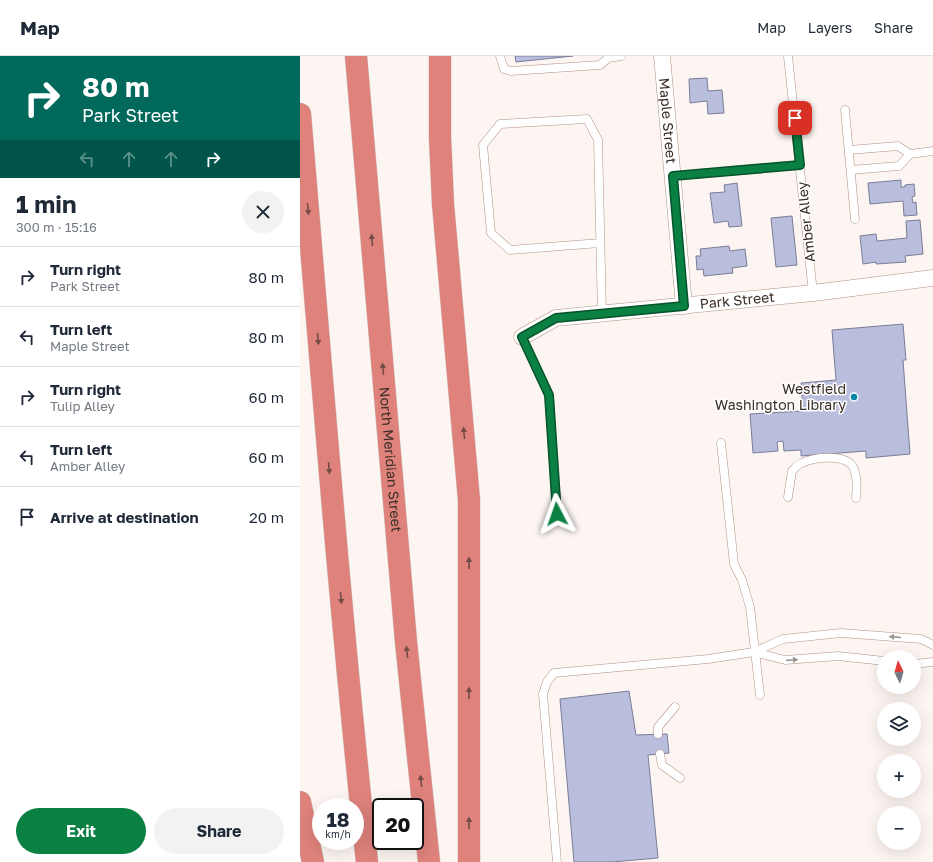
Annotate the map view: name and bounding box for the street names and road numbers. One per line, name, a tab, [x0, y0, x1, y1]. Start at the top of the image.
street label: Maple Street	[656, 77, 680, 164]
street label: Amber Alley	[793, 181, 818, 263]
street label: Park Street	[699, 288, 775, 312]
street label: North Meridian Street	[376, 386, 406, 533]

